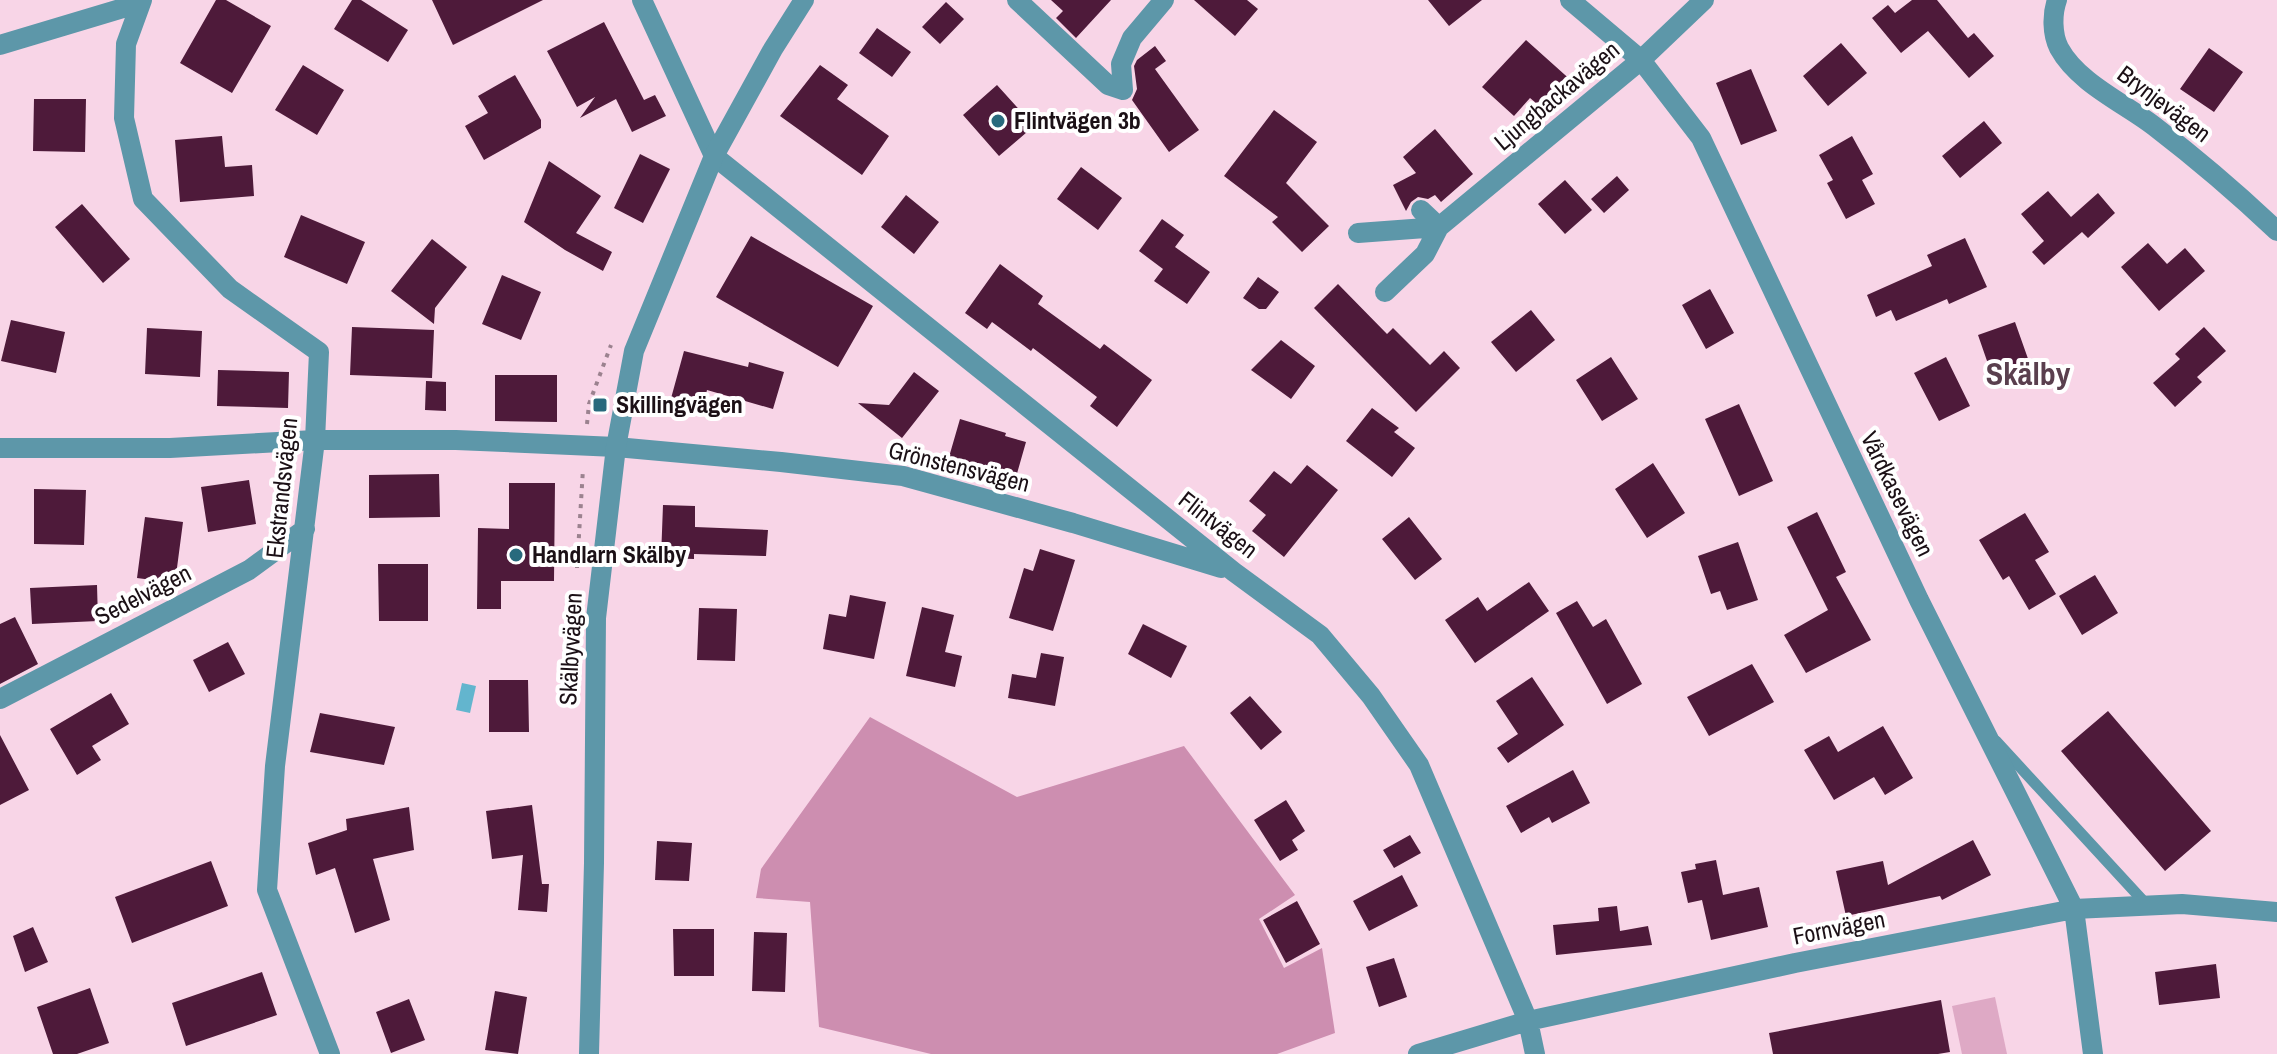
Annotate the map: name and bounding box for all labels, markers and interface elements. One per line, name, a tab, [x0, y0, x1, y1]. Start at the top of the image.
street label: Ljungbackavägen	[1487, 33, 1626, 157]
street label: Brynjevägen	[2111, 58, 2218, 149]
place label: Flintvägen 3b	[1014, 104, 1141, 136]
marker: Flintvägen 3b	[989, 112, 1007, 130]
district label: Skälby	[1986, 352, 2071, 395]
place label: Skillingvägen	[616, 388, 743, 420]
marker: Skillingvägen	[591, 396, 609, 414]
street label: Ekstrandsvägen	[258, 416, 304, 560]
street label: Vårdkasevägen	[1854, 426, 1942, 561]
street label: Grönstensvägen	[885, 433, 1033, 499]
street label: Flintvägen	[1173, 483, 1265, 565]
place label: Handlarn Skälby	[532, 538, 686, 570]
marker: Handlarn Skälby	[507, 546, 525, 564]
street label: Sedelvägen	[89, 556, 196, 632]
street label: Skälbyvägen	[551, 592, 589, 706]
street label: Fornvägen	[1790, 902, 1888, 952]

